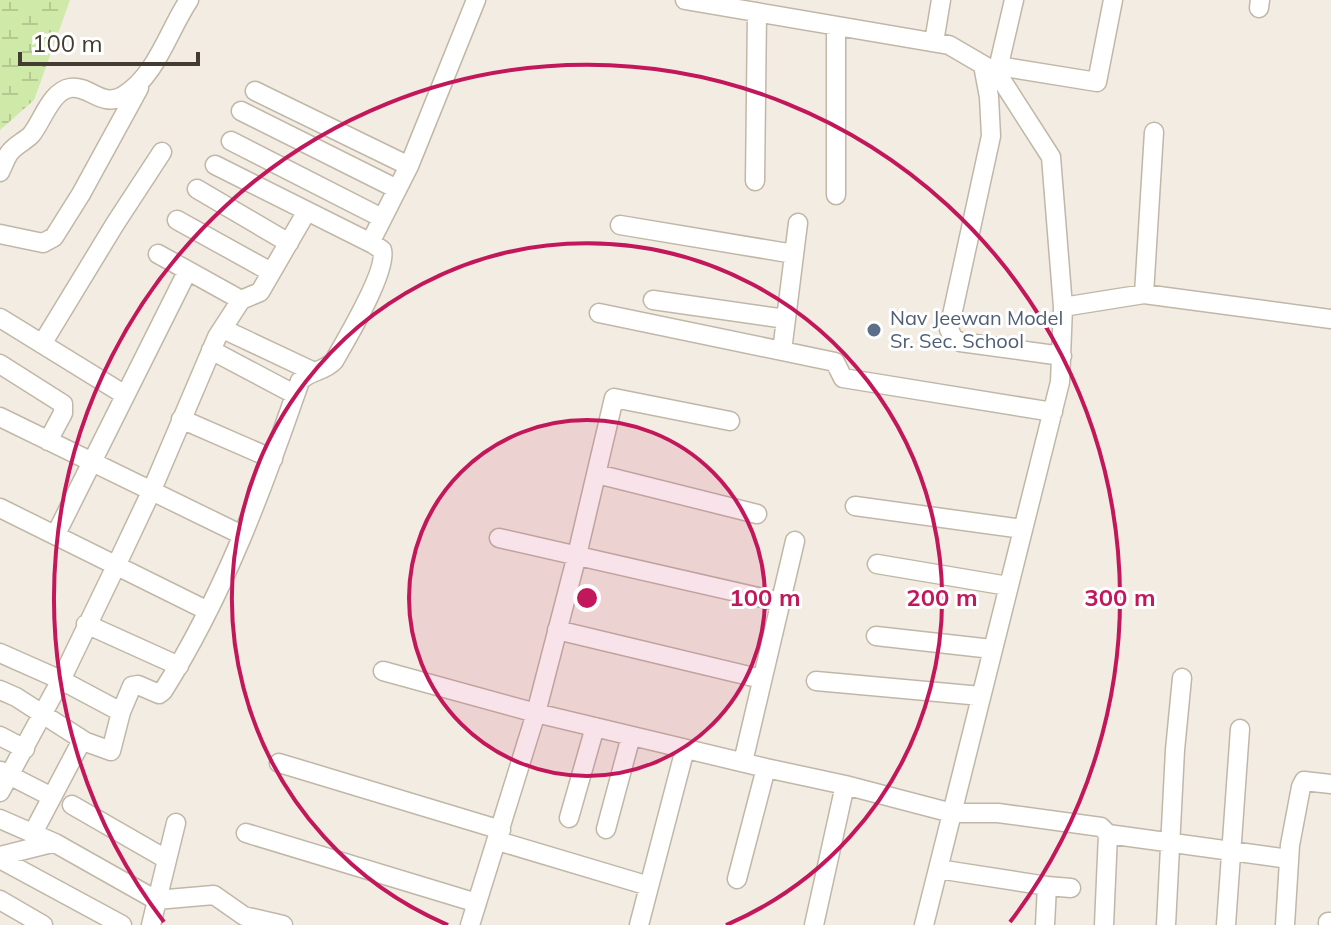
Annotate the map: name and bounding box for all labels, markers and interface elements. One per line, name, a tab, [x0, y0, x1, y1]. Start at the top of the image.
scale bar	[20, 16, 198, 66]
text: 100 m	[32, 28, 103, 58]
place label: Nav Jeewan Model Sr. Sec. School	[890, 305, 1063, 353]
marker: Nav Jeewan Model Sr. Sec. School	[865, 321, 883, 339]
text: 100 m	[729, 582, 801, 612]
text: 200 m	[906, 582, 978, 612]
text: 300 m	[1084, 582, 1156, 612]
centre of rings	[573, 584, 601, 612]

